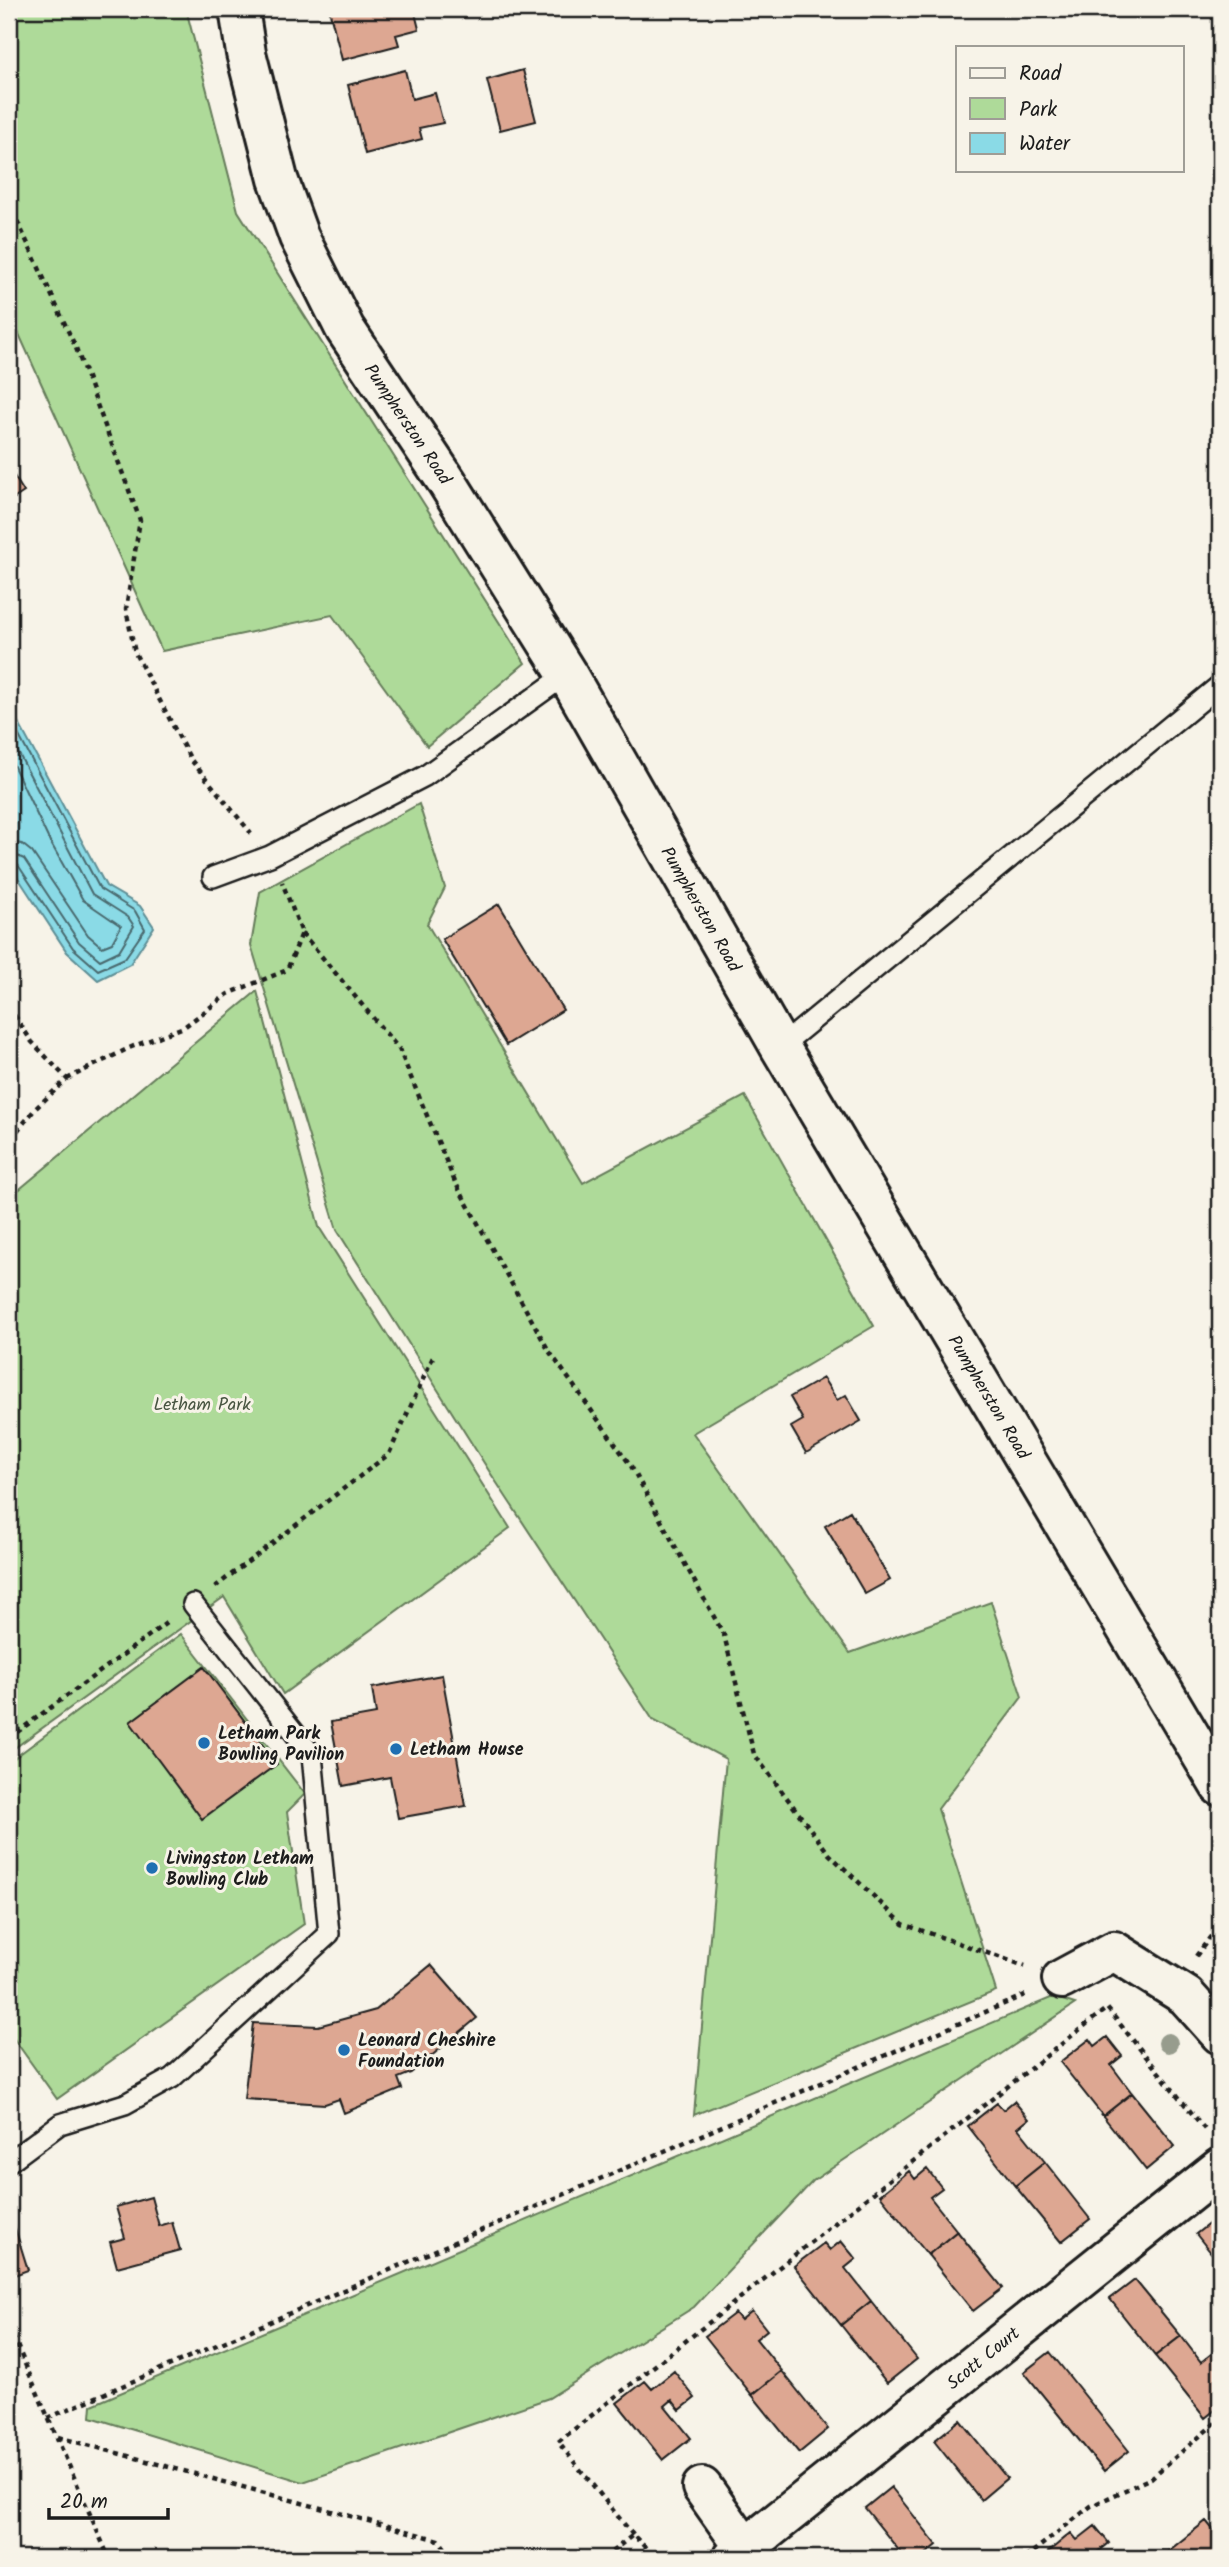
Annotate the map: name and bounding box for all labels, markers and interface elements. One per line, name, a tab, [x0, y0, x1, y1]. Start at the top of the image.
legend	[956, 46, 1184, 172]
text: Road	[1019, 58, 1062, 91]
text: Park	[1019, 94, 1057, 127]
text: Water	[1019, 128, 1071, 161]
street label: Pumpherston Road	[355, 358, 459, 492]
street label: Pumpherston Road	[652, 842, 748, 979]
street label: Pumpherston Road	[939, 1330, 1037, 1466]
park label: Letham Park	[153, 1391, 251, 1420]
place label: Letham Park Bowling Pavilion	[218, 1720, 344, 1770]
marker: Letham Park Bowling Pavilion	[196, 1735, 212, 1751]
place label: Letham House	[410, 1736, 524, 1765]
marker: Letham House	[388, 1741, 404, 1757]
place label: Livingston Letham Bowling Club	[166, 1845, 314, 1895]
marker: Livingston Letham Bowling Club	[144, 1860, 160, 1876]
place label: Leonard Cheshire Foundation	[358, 2027, 496, 2077]
marker: Leonard Cheshire Foundation	[336, 2042, 352, 2058]
street label: Scott Court	[941, 2320, 1028, 2398]
scale bar	[49, 2476, 168, 2520]
text: 20 m	[60, 2486, 108, 2519]

